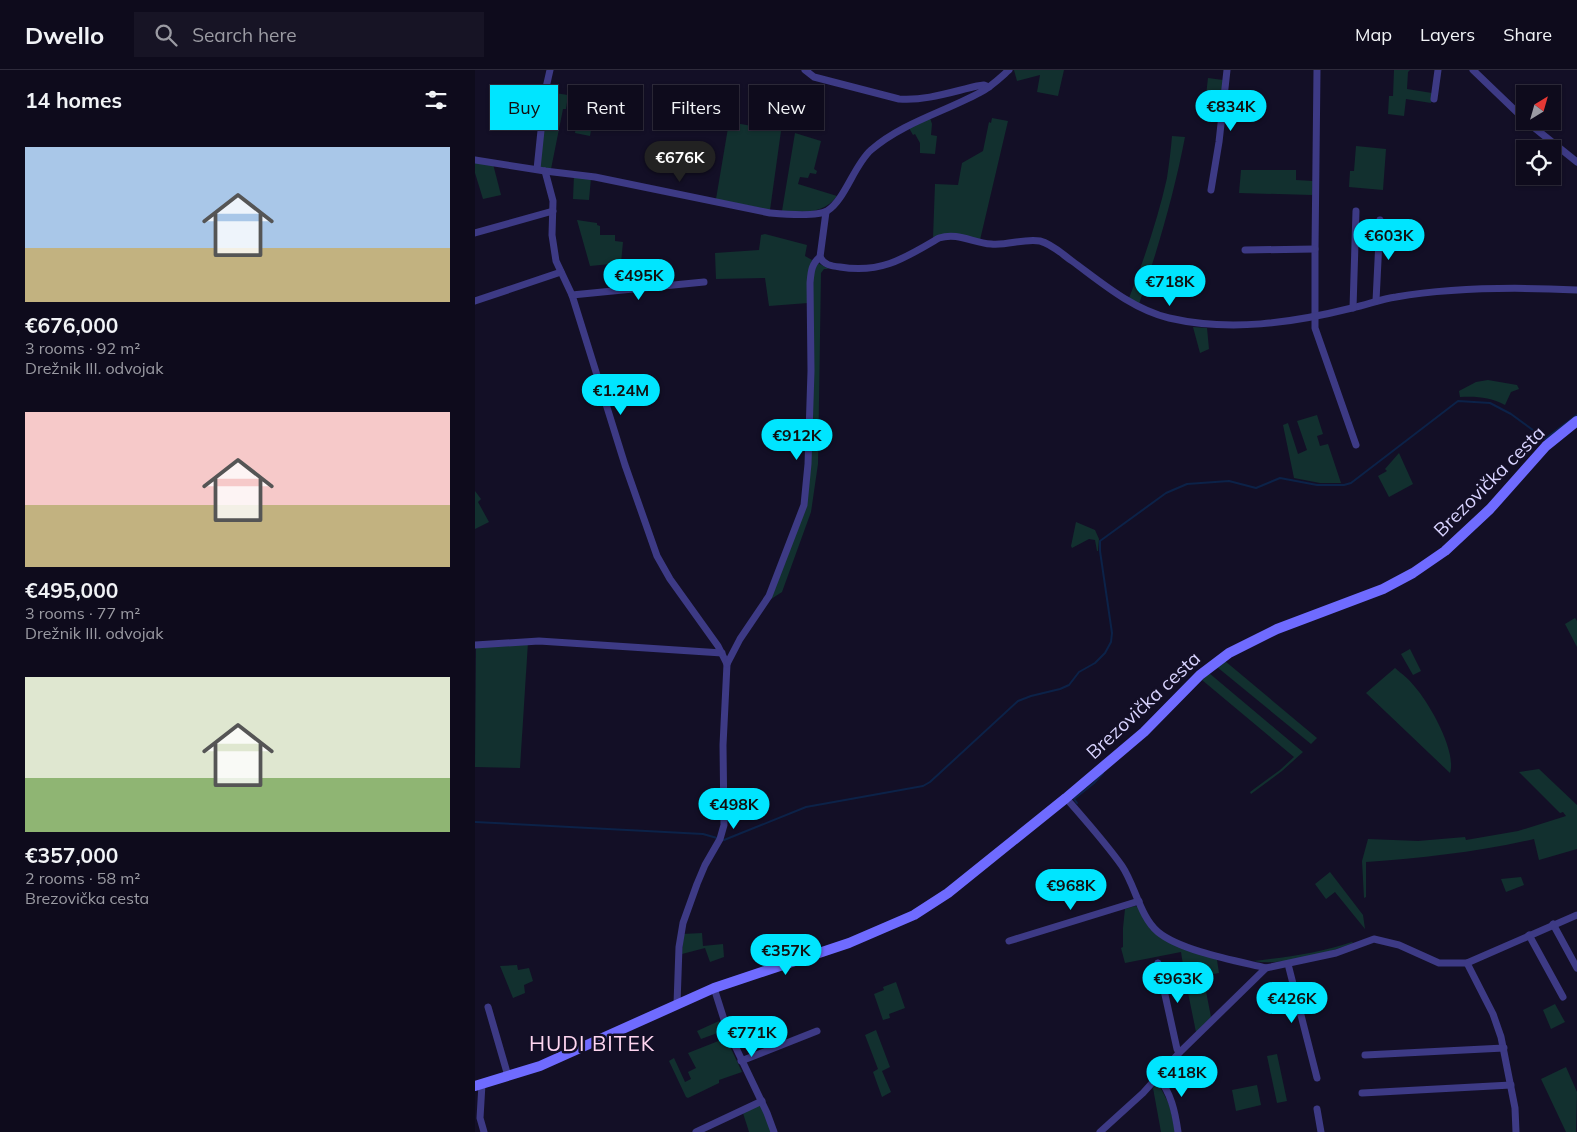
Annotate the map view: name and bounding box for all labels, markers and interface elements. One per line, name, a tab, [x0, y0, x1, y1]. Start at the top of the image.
search box	[134, 12, 484, 57]
text: Dwello	[25, 20, 104, 50]
icon: search	[152, 21, 180, 49]
text: Search here	[192, 23, 297, 47]
text: Map	[1355, 23, 1392, 46]
text: Layers	[1420, 23, 1475, 46]
text: Share	[1503, 23, 1552, 46]
chip: Buy	[490, 85, 558, 130]
chip: Rent	[568, 85, 643, 130]
chip: Filters	[653, 85, 739, 130]
chip: New	[749, 85, 824, 130]
north arrow	[1516, 85, 1561, 130]
map controls	[1516, 85, 1561, 185]
icon: filters	[422, 86, 450, 114]
text: 14 homes	[25, 87, 122, 113]
pin: €834K	[1196, 90, 1266, 132]
text: €834K	[1206, 96, 1256, 116]
pin: €676K	[645, 140, 715, 183]
button: locate	[1516, 140, 1561, 185]
text: €676K	[655, 147, 705, 167]
icon: home	[193, 180, 283, 270]
pin: €603K	[1354, 218, 1424, 261]
text: €603K	[1364, 225, 1414, 245]
pin: €495K	[604, 258, 674, 301]
pin: €718K	[1135, 264, 1205, 307]
text: €495K	[614, 265, 664, 285]
text: €718K	[1145, 271, 1195, 291]
text: €676,000	[25, 312, 118, 338]
text: 3 rooms · 92 m²	[25, 338, 140, 358]
text: Drežnik III. odvojak	[25, 358, 163, 378]
pin: €1.24M	[580, 374, 662, 416]
text: €1.24M	[593, 380, 649, 400]
pin: €912K	[762, 418, 832, 461]
street label: Brezovička cesta	[1428, 420, 1550, 542]
text: €912K	[772, 425, 822, 445]
icon: home	[193, 445, 283, 535]
text: €495,000	[25, 577, 118, 603]
text: 3 rooms · 77 m²	[25, 603, 140, 623]
text: Drežnik III. odvojak	[25, 623, 163, 643]
street label: Brezovička cesta	[1081, 646, 1205, 764]
icon: home	[193, 710, 283, 800]
pin: €498K	[699, 788, 769, 830]
text: €498K	[709, 794, 759, 814]
text: €357,000	[25, 842, 118, 868]
text: 2 rooms · 58 m²	[25, 868, 140, 888]
pin: €968K	[1036, 868, 1106, 911]
text: €968K	[1046, 875, 1096, 895]
text: Brezovička cesta	[25, 888, 149, 908]
pin: €357K	[751, 934, 821, 976]
text: €357K	[761, 940, 811, 960]
pin: €963K	[1143, 962, 1213, 1004]
text: €963K	[1153, 968, 1203, 988]
pin: €426K	[1257, 982, 1327, 1024]
text: €426K	[1267, 988, 1317, 1008]
pin: €771K	[717, 1016, 787, 1058]
text: €771K	[727, 1022, 777, 1042]
district label: HUDI BITEK	[529, 1030, 655, 1056]
pin: €418K	[1147, 1056, 1217, 1098]
text: €418K	[1157, 1062, 1207, 1082]

